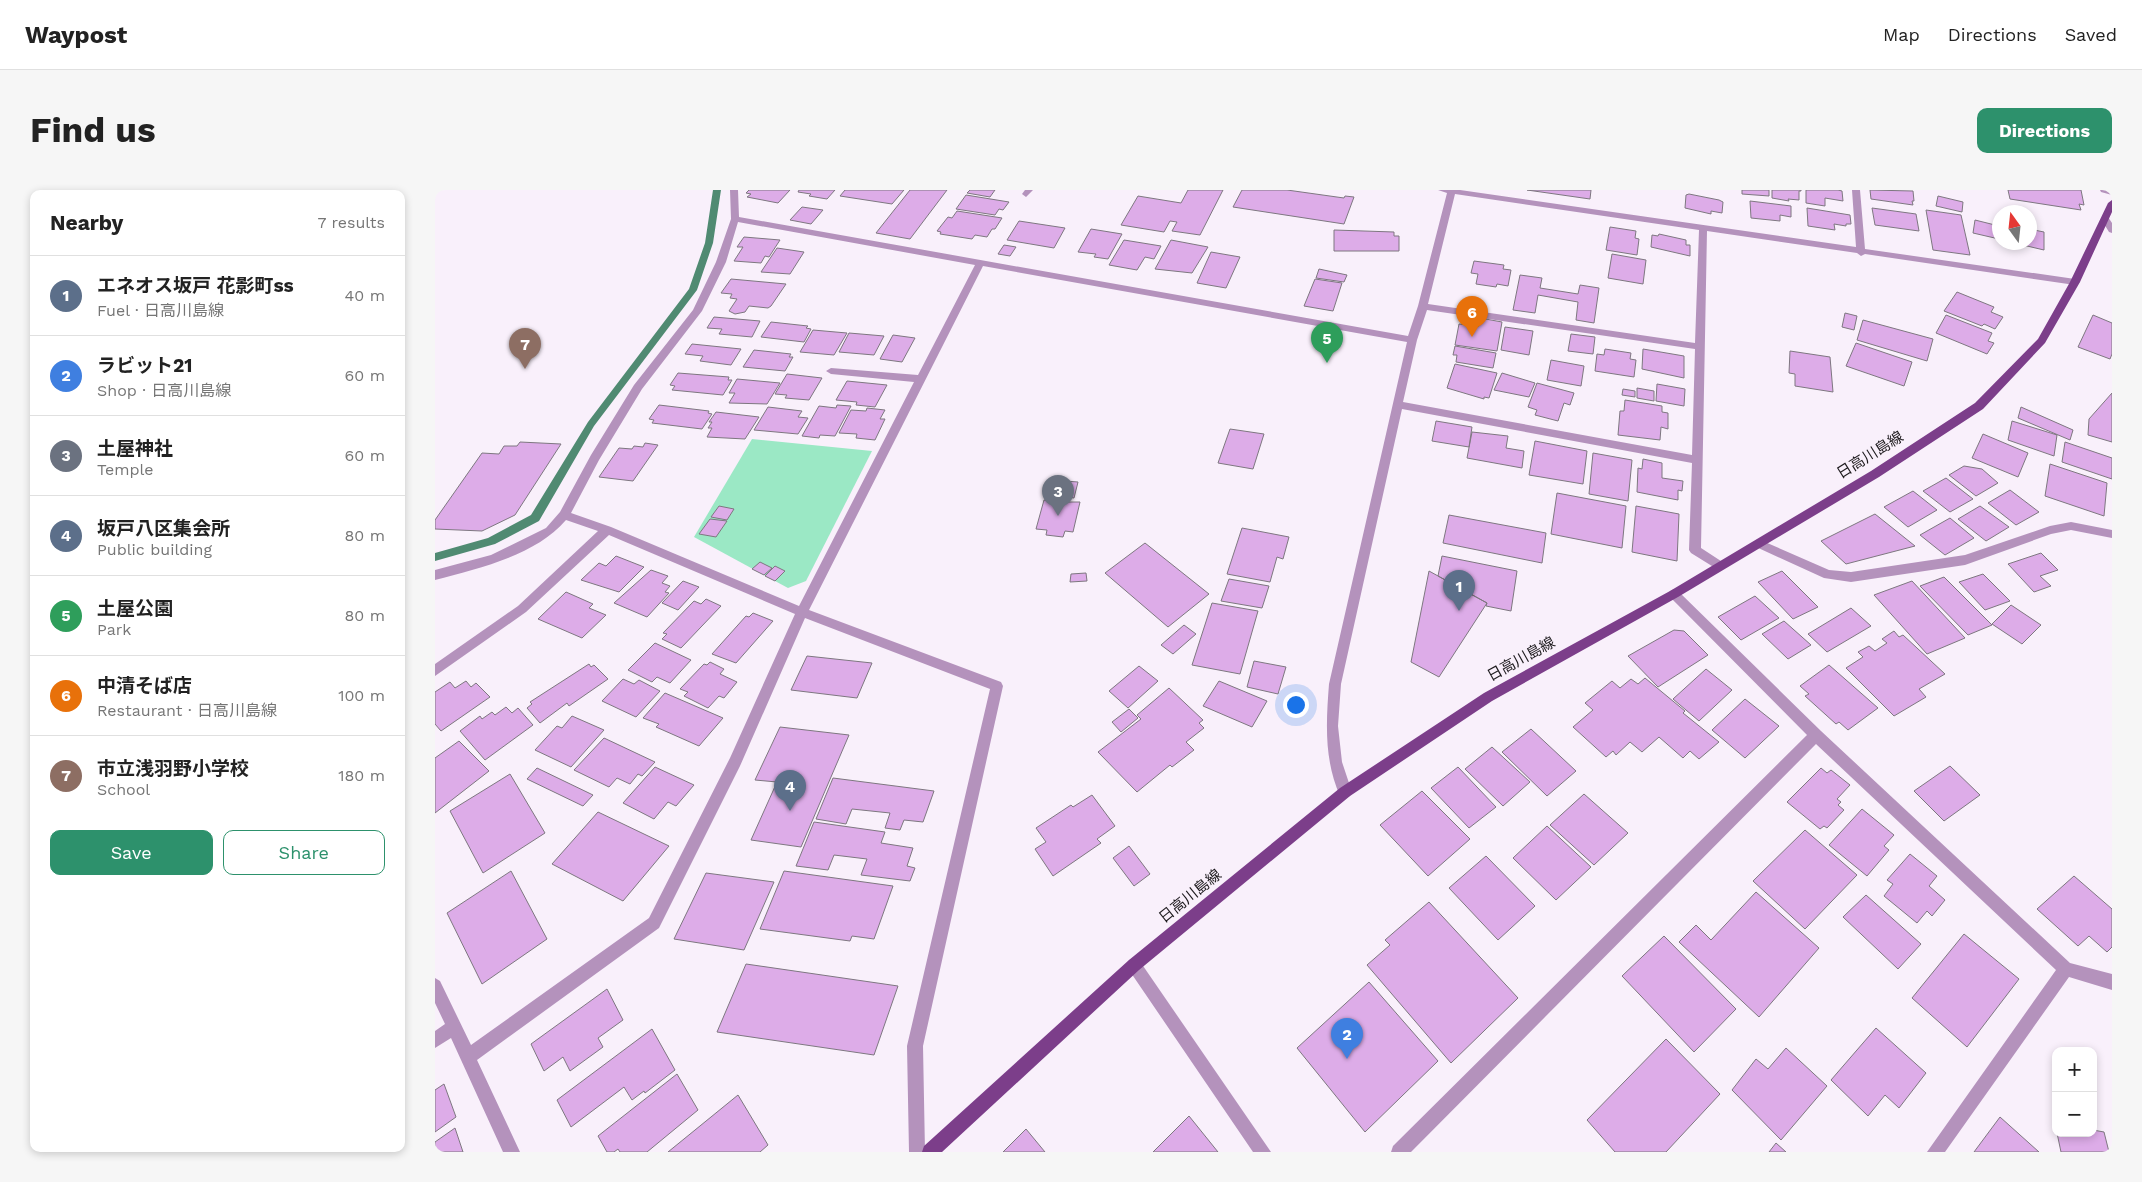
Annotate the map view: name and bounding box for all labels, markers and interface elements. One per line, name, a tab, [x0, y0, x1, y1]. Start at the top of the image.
text: Waypost	[25, 21, 127, 49]
text: Map	[1883, 24, 1920, 45]
text: Directions	[1948, 24, 2037, 45]
text: Saved	[2065, 24, 2117, 45]
button: Directions	[1977, 108, 2112, 153]
text: Find us	[30, 109, 156, 151]
north arrow	[1992, 205, 2037, 250]
text: Nearby	[50, 210, 123, 235]
text: 7 results	[318, 213, 385, 232]
text: エネオス坂戸 花影町ss	[97, 274, 294, 297]
text: 1	[63, 286, 69, 305]
text: 40 m	[345, 286, 385, 305]
pin: 6	[1456, 296, 1488, 337]
text: Fuel · 日高川島線	[97, 301, 224, 320]
pin: 5	[1311, 322, 1343, 363]
pin: 7	[509, 328, 541, 369]
text: ラビット21	[97, 354, 193, 377]
text: 2	[61, 366, 71, 385]
text: 60 m	[345, 366, 385, 385]
text: Shop · 日高川島線	[97, 381, 231, 400]
street label: 日高川島線	[1833, 427, 1907, 483]
text: 土屋神社	[97, 437, 173, 460]
text: 3	[61, 446, 71, 465]
text: 60 m	[345, 446, 385, 465]
text: Temple	[97, 460, 154, 479]
pin: 3	[1042, 475, 1074, 516]
text: 坂戸八区集会所	[97, 517, 230, 540]
text: 4	[61, 526, 71, 545]
text: 80 m	[344, 526, 385, 545]
text: Public building	[97, 540, 212, 559]
pin: 1	[1443, 570, 1475, 611]
text: 土屋公園	[97, 597, 173, 620]
text: 5	[61, 606, 71, 625]
text: 80 m	[344, 606, 385, 625]
text: Park	[97, 620, 131, 639]
street label: 日高川島線	[1484, 633, 1558, 685]
text: 中清そば店	[97, 674, 192, 697]
text: 6	[61, 686, 71, 705]
text: 100 m	[338, 686, 385, 705]
your location	[1283, 692, 1309, 718]
text: Restaurant · 日高川島線	[97, 701, 277, 720]
text: 市立浅羽野小学校	[97, 757, 249, 780]
text: 7	[61, 766, 71, 785]
text: 180 m	[338, 766, 385, 785]
pin: 4	[774, 770, 806, 811]
text: School	[97, 780, 150, 799]
button: Save	[50, 830, 213, 875]
button: Share	[223, 830, 385, 875]
street label: 日高川島線	[1155, 865, 1225, 927]
pin: 2	[1331, 1018, 1363, 1059]
map controls	[2052, 1047, 2097, 1137]
button: +	[2052, 1047, 2097, 1092]
button: −	[2052, 1092, 2097, 1137]

